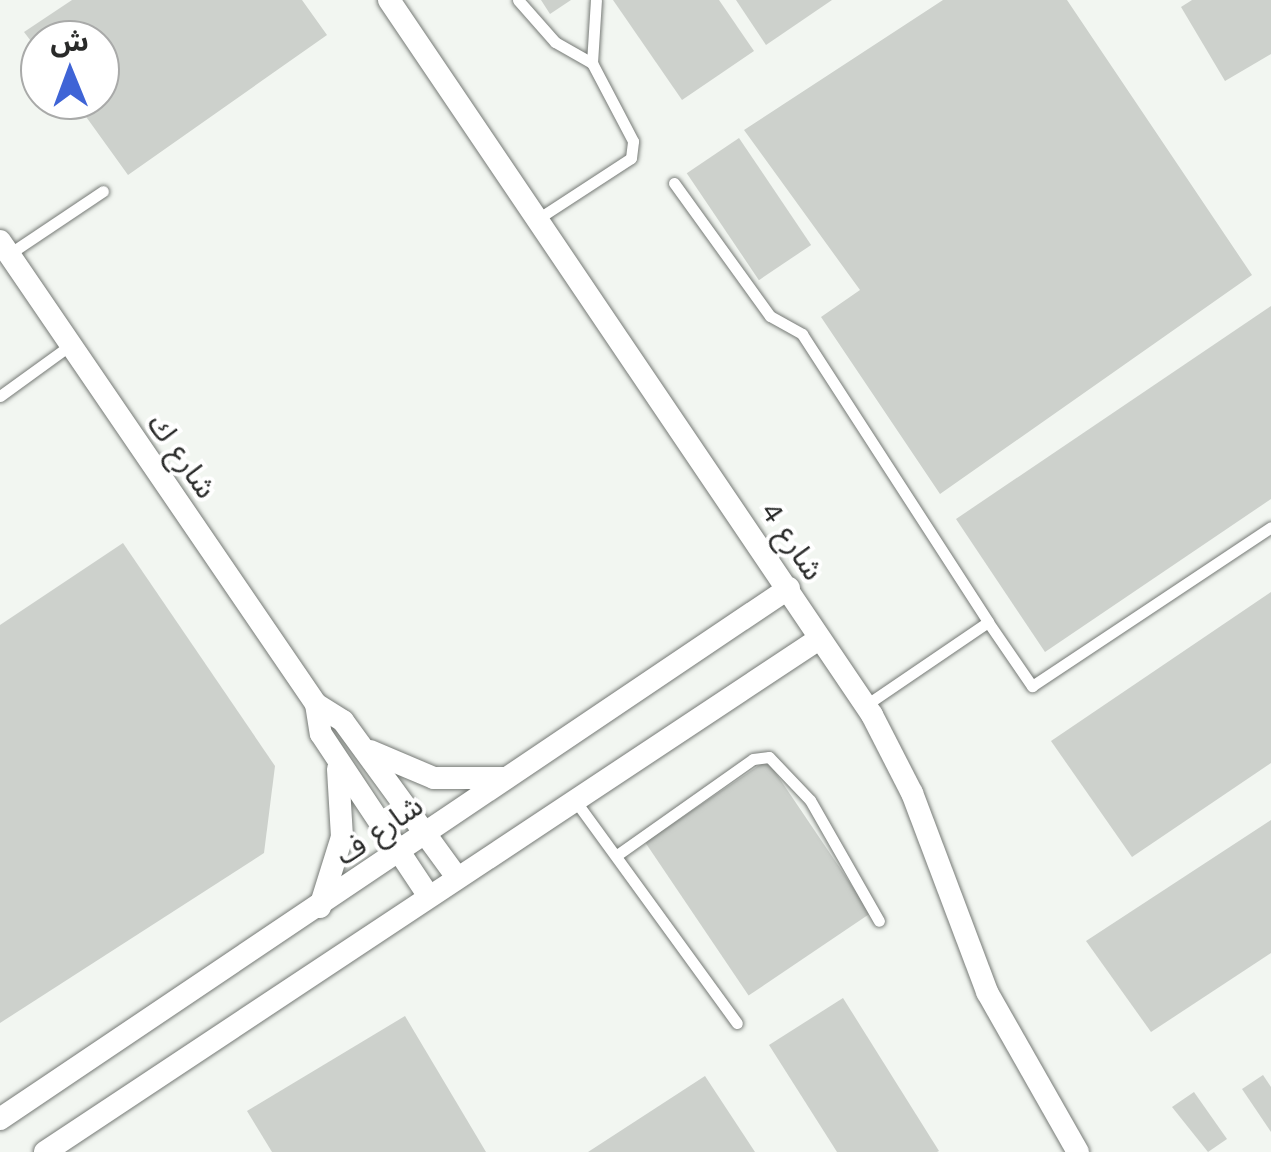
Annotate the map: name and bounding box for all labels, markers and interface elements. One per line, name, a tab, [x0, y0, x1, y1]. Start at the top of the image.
north arrow	[20, 20, 120, 120]
text: ش	[50, 25, 89, 58]
street label: شارع ك	[140, 407, 224, 505]
street label: شارع 4	[753, 495, 831, 587]
street label: شارع ف	[328, 788, 430, 872]

